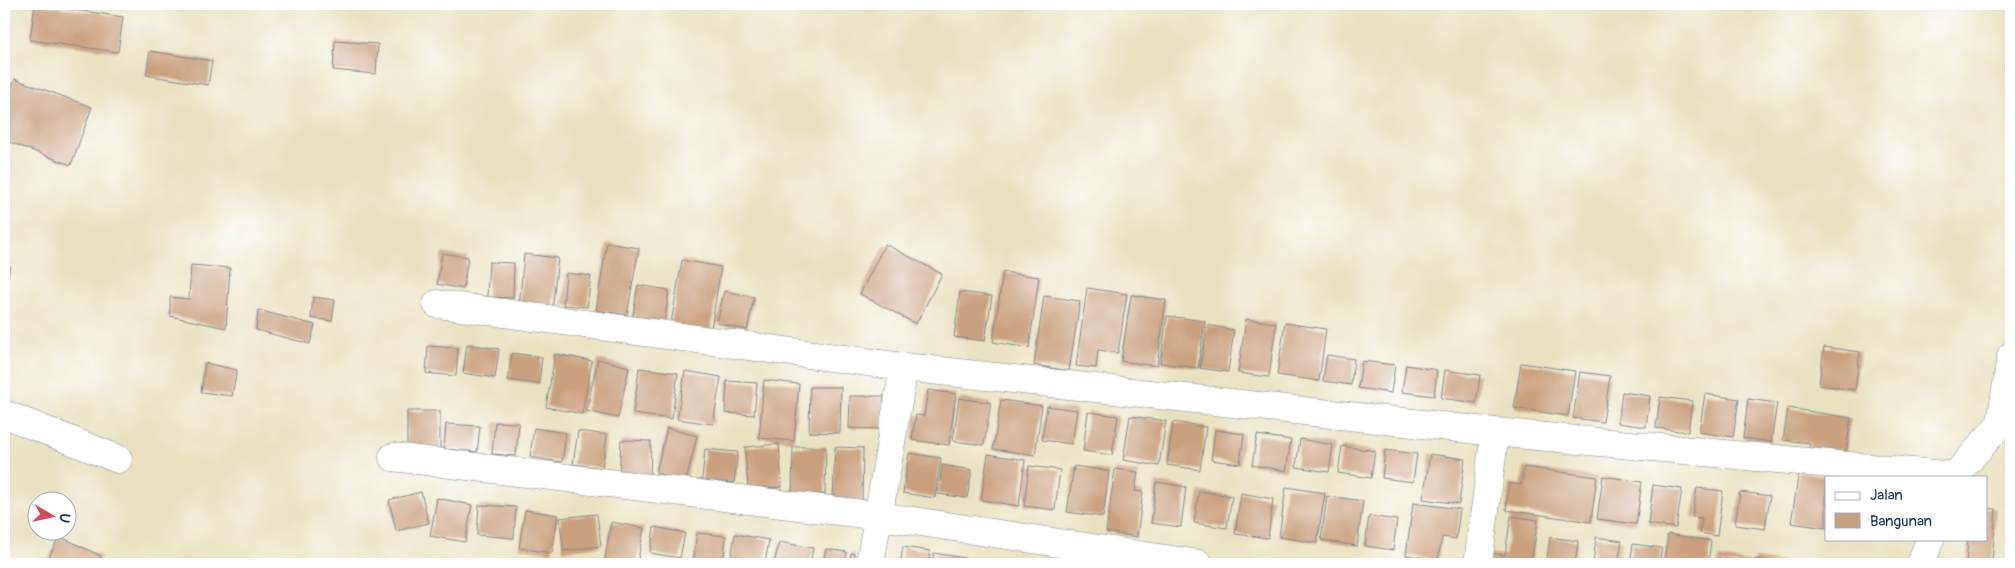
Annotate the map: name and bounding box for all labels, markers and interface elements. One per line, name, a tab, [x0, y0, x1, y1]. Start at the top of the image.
legend	[1825, 476, 1988, 540]
text: Jalan	[1870, 486, 1903, 505]
north arrow	[28, 490, 78, 540]
text: U	[55, 512, 73, 524]
text: Bangunan	[1870, 512, 1932, 531]

